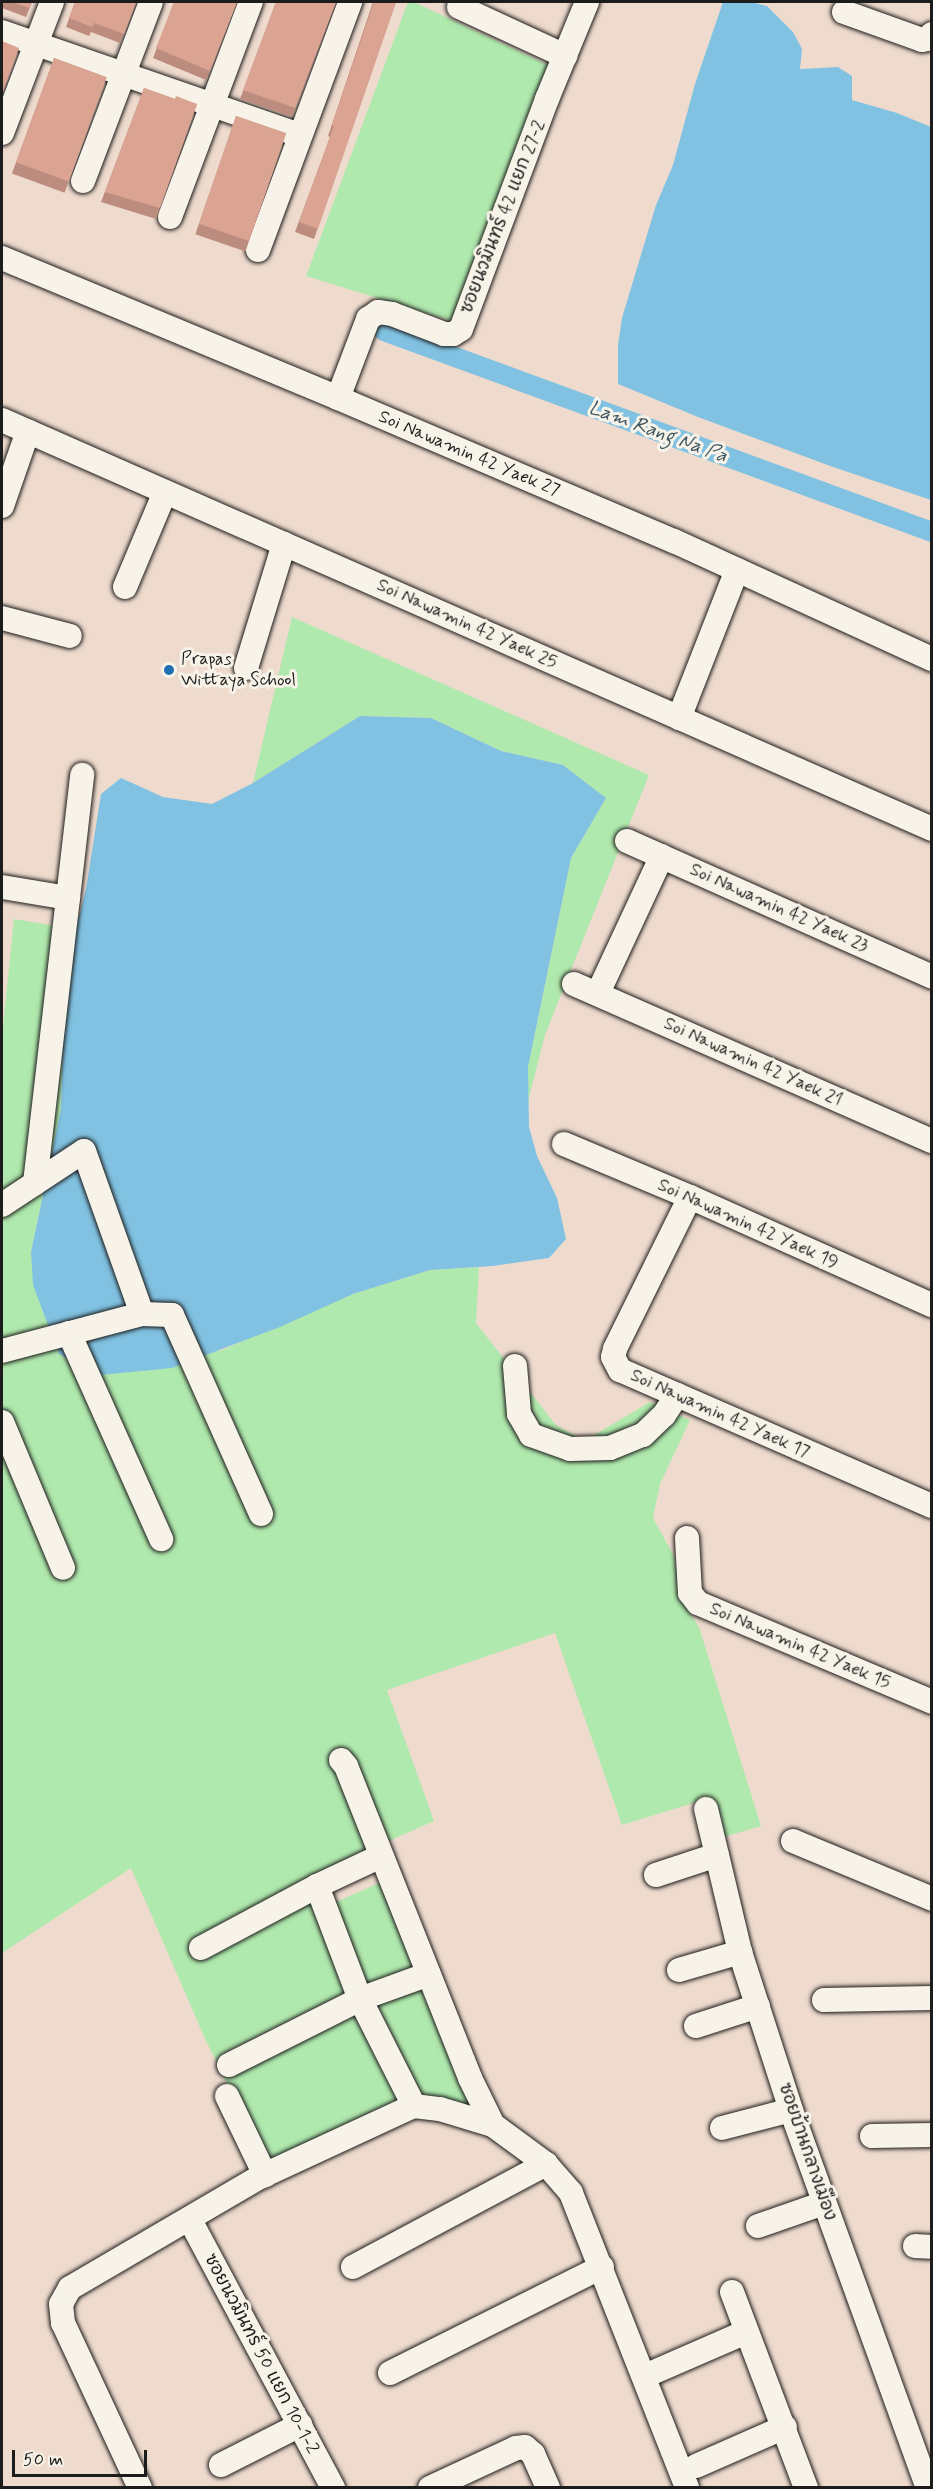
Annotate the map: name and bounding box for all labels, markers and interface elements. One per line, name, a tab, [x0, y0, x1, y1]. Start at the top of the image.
street label: ซอยนวมินทร์ 42 แยก 27-2	[456, 117, 550, 317]
water label: Lam Rang Na Pa	[585, 396, 731, 468]
street label: Soi Nawamin 42 Yaek 27	[376, 406, 562, 502]
street label: Soi Nawamin 42 Yaek 25	[374, 575, 560, 673]
place label: Prapas Wittaya School	[181, 649, 297, 692]
marker: Prapas Wittaya School	[162, 663, 176, 677]
street label: Soi Nawamin 42 Yaek 23	[687, 859, 871, 957]
street label: Soi Nawamin 42 Yaek 21	[661, 1013, 845, 1111]
street label: Soi Nawamin 42 Yaek 19	[655, 1175, 841, 1273]
street label: Soi Nawamin 42 Yaek 17	[628, 1365, 812, 1463]
street label: Soi Nawamin 42 Yaek 15	[707, 1598, 893, 1694]
street label: ซอยบ้านกลางเมือง	[773, 2080, 841, 2224]
street label: ซอยนวมินทร์ 50 แยก 10-1-2	[199, 2250, 323, 2458]
scale bar	[15, 2438, 150, 2476]
text: 50 m	[23, 2448, 63, 2472]

